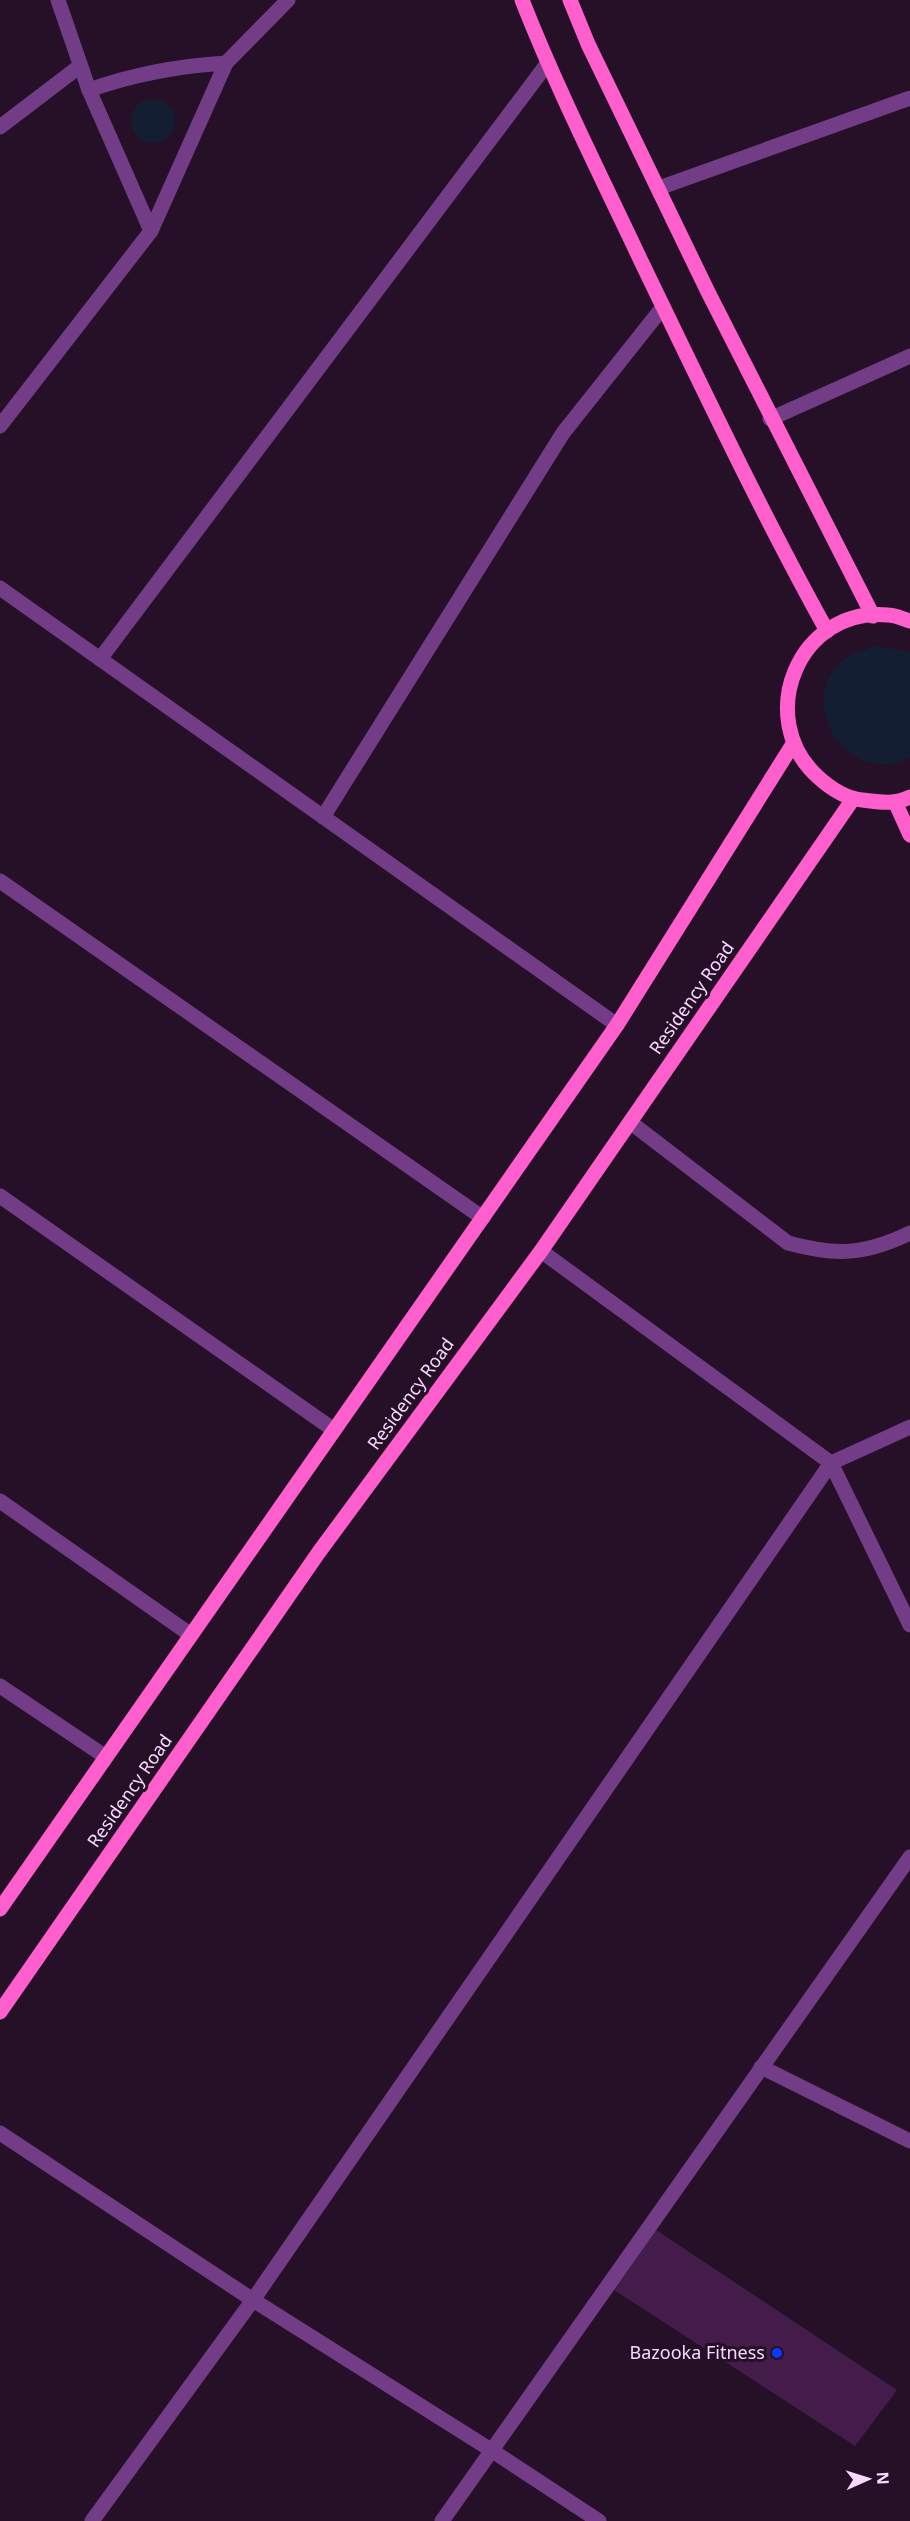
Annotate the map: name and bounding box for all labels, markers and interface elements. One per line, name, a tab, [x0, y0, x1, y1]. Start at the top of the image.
street label: Residency Road	[643, 936, 739, 1059]
street label: Residency Road	[361, 1333, 459, 1454]
street label: Residency Road	[81, 1729, 177, 1852]
place label: Bazooka Fitness	[630, 2340, 765, 2364]
marker: Bazooka Fitness	[770, 2346, 784, 2360]
north arrow	[838, 2449, 898, 2509]
text: N	[872, 2471, 894, 2485]

